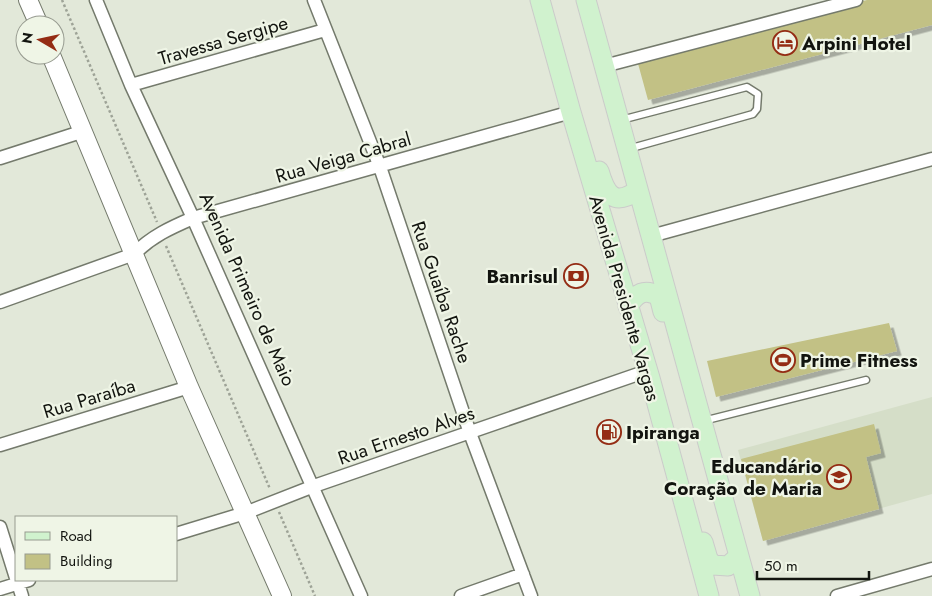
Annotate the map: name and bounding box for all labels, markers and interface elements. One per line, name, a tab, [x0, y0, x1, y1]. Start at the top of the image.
street label: Travessa Sergipe	[155, 9, 291, 72]
north arrow	[15, 15, 65, 65]
hotel icon: Arpini Hotel	[772, 30, 798, 56]
place label: Arpini Hotel	[801, 30, 911, 57]
text: N	[16, 31, 38, 45]
street label: Rua Veiga Cabral	[272, 125, 414, 190]
street label: Avenida Primeiro de Maio	[193, 188, 302, 390]
street label: Avenida Presidente Vargas	[582, 192, 667, 405]
street label: Rua Guaíba Rache	[405, 218, 479, 367]
place label: Banrisul	[486, 263, 558, 290]
bank icon: Banrisul	[563, 263, 589, 289]
sports icon: Prime Fitness	[770, 347, 796, 373]
place label: Prime Fitness	[800, 347, 918, 374]
street label: Rua Paraíba	[40, 372, 139, 425]
street label: Rua Ernesto Alves	[334, 399, 478, 472]
fuel station icon: Ipiranga	[596, 419, 622, 445]
place label: Ipiranga	[626, 419, 700, 446]
place label: Educandário Coração de Maria	[664, 453, 822, 502]
school or university icon: Educandário Coração de Maria	[826, 464, 852, 490]
legend	[15, 516, 178, 581]
text: Road	[60, 525, 92, 547]
scale bar	[757, 548, 870, 580]
text: Building	[60, 550, 112, 572]
text: 50 m	[764, 555, 798, 577]

